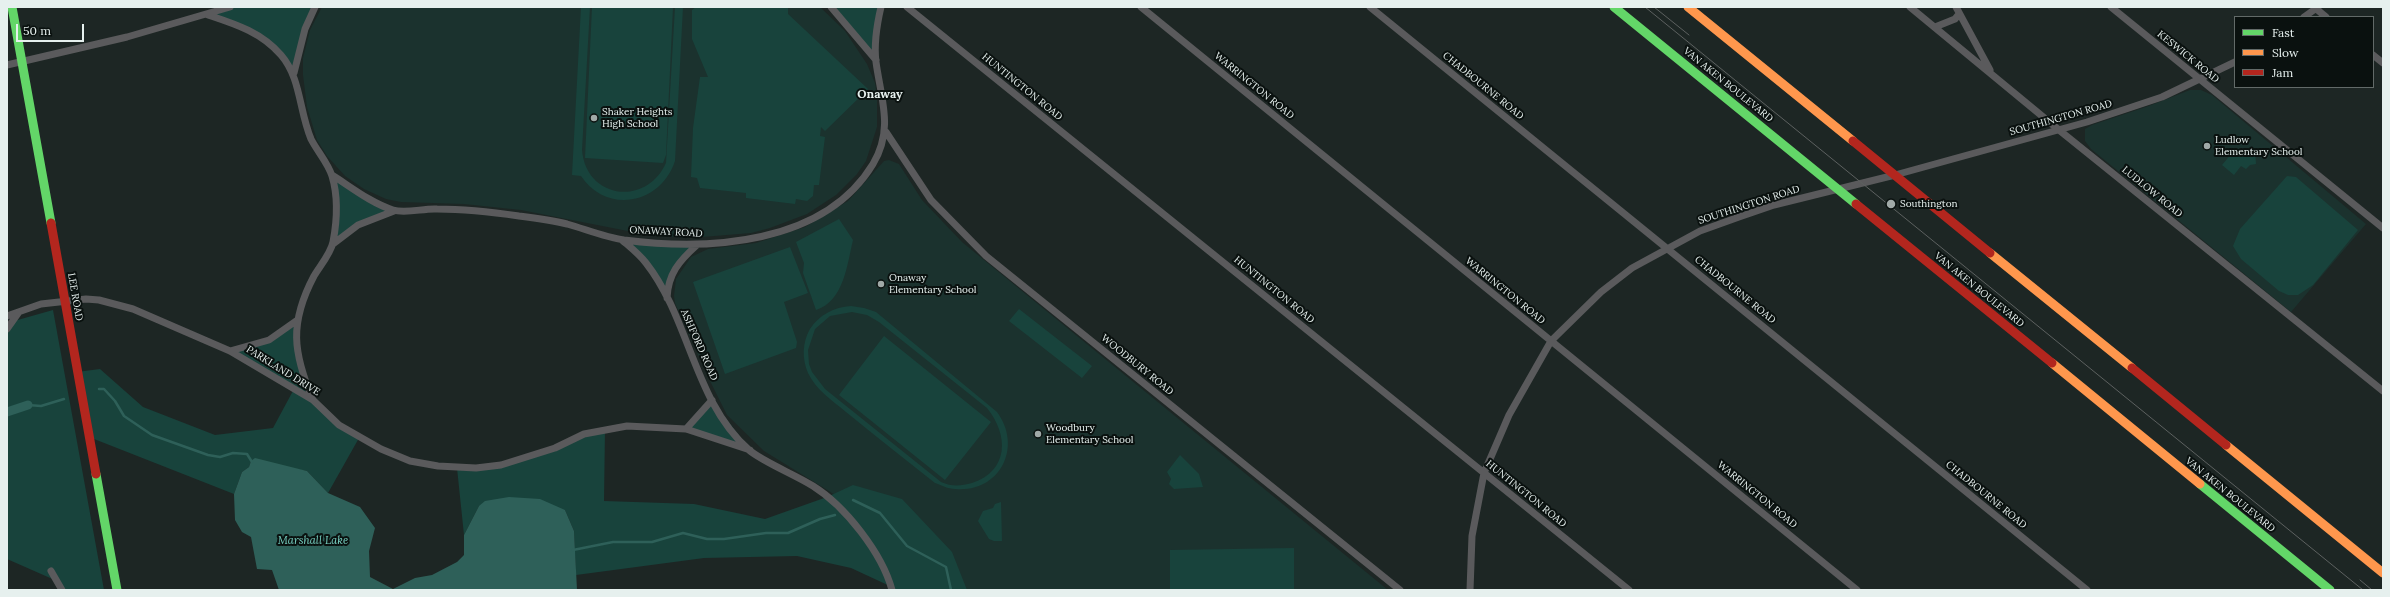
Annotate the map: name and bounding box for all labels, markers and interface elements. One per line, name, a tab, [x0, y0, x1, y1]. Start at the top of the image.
scale bar	[18, 16, 86, 42]
legend	[2234, 16, 2374, 88]
text: 50 m	[23, 23, 51, 38]
text: Fast	[2272, 25, 2295, 40]
street label: KESWICK ROAD	[2155, 28, 2221, 86]
street label: VAN AKEN BOULEVARD	[1681, 45, 1775, 125]
text: Slow	[2272, 45, 2299, 60]
street label: WARRINGTON ROAD	[1212, 50, 1296, 122]
street label: CHADBOURNE ROAD	[1440, 50, 1526, 122]
street label: HUNTINGTON ROAD	[979, 51, 1065, 123]
text: Jam	[2272, 65, 2293, 80]
district label: Onaway	[857, 88, 903, 102]
street label: SOUTHINGTON ROAD	[2008, 98, 2114, 138]
place label: Shaker Heights High School	[602, 106, 672, 130]
marker: Shaker Heights High School	[589, 113, 599, 123]
place label: Ludlow Elementary School	[2215, 134, 2303, 158]
marker: Ludlow Elementary School	[2202, 141, 2212, 151]
street label: LUDLOW ROAD	[2119, 164, 2185, 220]
street label: SOUTHINGTON ROAD	[1697, 183, 1801, 227]
marker: Southington	[1885, 198, 1897, 210]
place label: Southington	[1900, 198, 1958, 210]
street label: ONAWAY ROAD	[629, 224, 703, 240]
street label: VAN AKEN BOULEVARD	[1932, 250, 2026, 330]
street label: HUNTINGTON ROAD	[1231, 254, 1317, 326]
street label: CHADBOURNE ROAD	[1692, 254, 1778, 326]
street label: WARRINGTON ROAD	[1463, 255, 1547, 327]
street label: LEE ROAD	[65, 272, 85, 322]
place label: Onaway Elementary School	[889, 272, 977, 296]
marker: Onaway Elementary School	[876, 279, 886, 289]
street label: ASHFORD ROAD	[678, 307, 720, 383]
street label: WOODBURY ROAD	[1098, 332, 1176, 398]
street label: PARKLAND DRIVE	[244, 343, 322, 399]
place label: Woodbury Elementary School	[1046, 422, 1134, 446]
marker: Woodbury Elementary School	[1033, 429, 1043, 439]
street label: VAN AKEN BOULEVARD	[2183, 455, 2277, 535]
street label: HUNTINGTON ROAD	[1483, 458, 1569, 530]
street label: WARRINGTON ROAD	[1715, 459, 1799, 531]
street label: CHADBOURNE ROAD	[1943, 459, 2029, 531]
water label: Marshall Lake	[278, 534, 348, 548]

